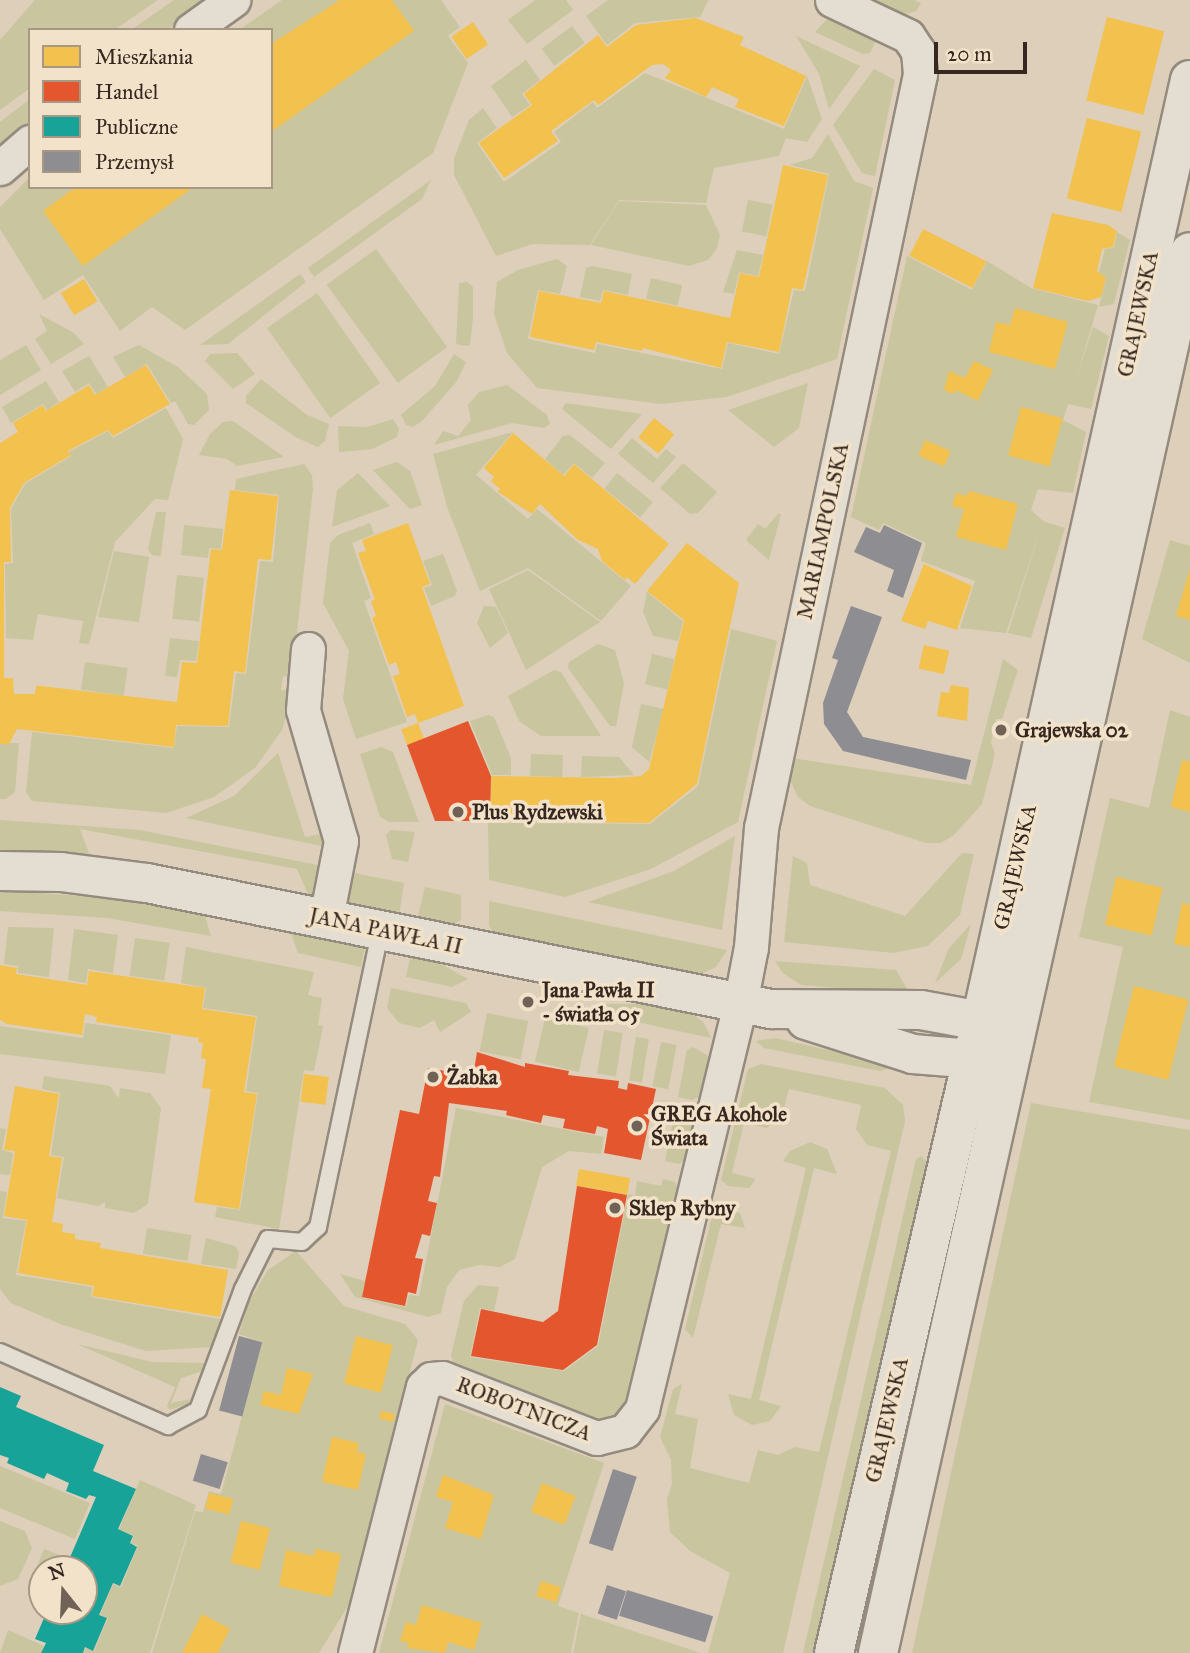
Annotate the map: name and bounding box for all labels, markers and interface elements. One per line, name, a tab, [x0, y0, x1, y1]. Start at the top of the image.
legend	[28, 28, 273, 189]
scale bar	[938, 28, 1031, 72]
text: 20 m	[947, 41, 992, 67]
text: Mieszkania	[95, 44, 193, 70]
text: Handel	[95, 79, 158, 105]
text: Publiczne	[95, 114, 178, 140]
text: Przemysł	[95, 149, 174, 175]
street label: GRAJEWSKA	[1112, 249, 1164, 379]
street label: MARIAMPOLSKA	[792, 440, 854, 622]
place label: Grajewska 02	[1015, 717, 1128, 743]
marker: Grajewska 02	[993, 722, 1009, 738]
place label: Plus Rydzewski	[472, 799, 603, 825]
street label: GRAJEWSKA	[988, 802, 1042, 932]
marker: Plus Rydzewski	[450, 804, 466, 820]
street label: JANA PAWŁA II	[307, 902, 465, 960]
place label: Jana Pawła II - światła 05	[542, 977, 655, 1027]
marker: Jana Pawła II - światła 05	[520, 994, 536, 1010]
place label: Żabka	[447, 1064, 498, 1090]
marker: Żabka	[425, 1069, 441, 1085]
place label: GREG Akohole Świata	[651, 1101, 787, 1151]
marker: GREG Akohole Świata	[629, 1118, 645, 1134]
place label: Sklep Rybny	[629, 1195, 735, 1221]
marker: Sklep Rybny	[607, 1200, 623, 1216]
street label: GRAJEWSKA	[860, 1355, 914, 1485]
street label: ROBOTNICZA	[453, 1372, 595, 1446]
north arrow	[28, 1555, 98, 1625]
text: N	[46, 1558, 68, 1585]

